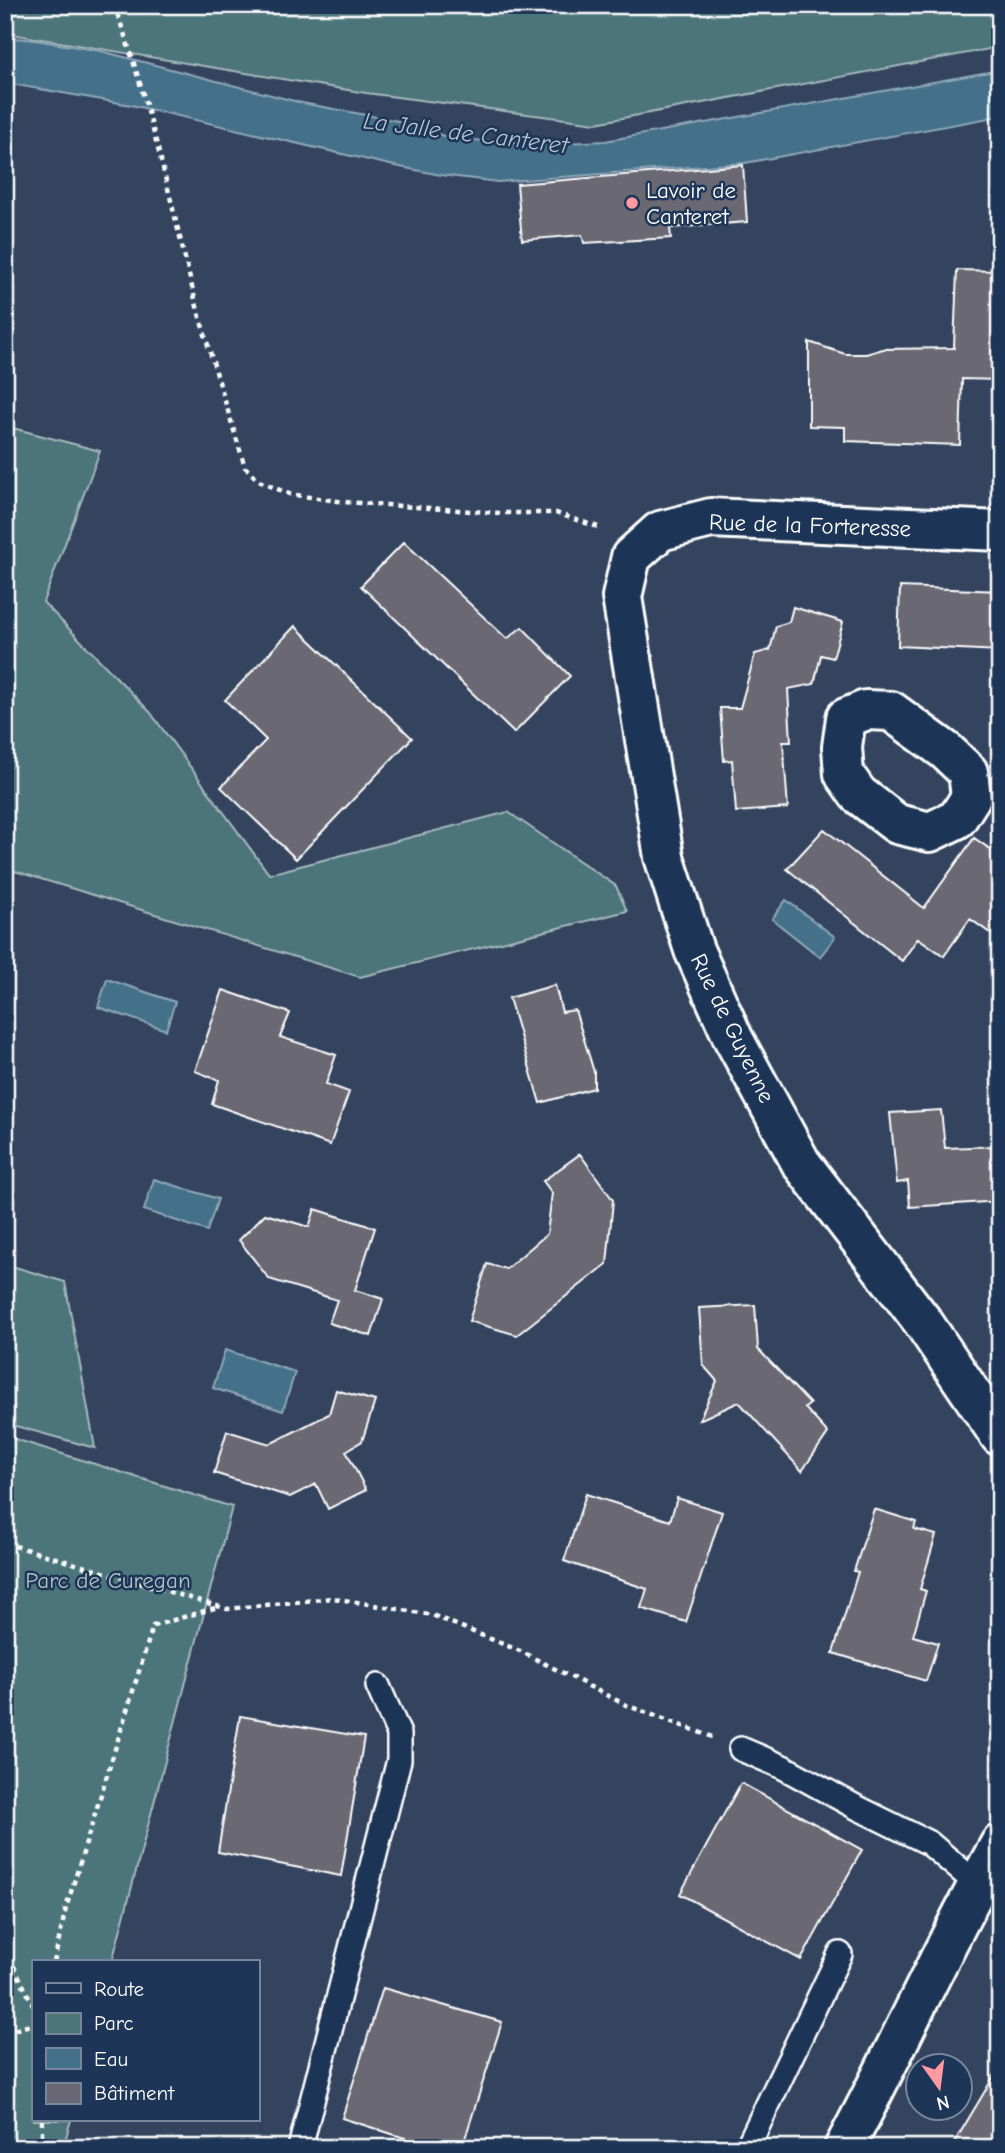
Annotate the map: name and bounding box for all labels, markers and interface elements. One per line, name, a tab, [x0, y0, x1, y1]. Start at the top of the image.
water label: La Jalle de Canteret	[362, 107, 572, 160]
place label: Lavoir de Canteret	[646, 177, 736, 230]
marker: Lavoir de Canteret	[624, 195, 640, 211]
street label: Rue de la Forteresse	[708, 508, 911, 543]
street label: Rue de Guyenne	[685, 949, 780, 1107]
park label: Parc de Curegan	[25, 1567, 191, 1594]
legend	[32, 1960, 259, 2122]
text: Route	[94, 1977, 144, 2001]
text: Parc	[94, 2011, 134, 2035]
text: Eau	[94, 2047, 128, 2071]
north arrow	[904, 2052, 974, 2122]
text: Bâtiment	[94, 2081, 175, 2105]
text: N	[934, 2090, 952, 2115]

